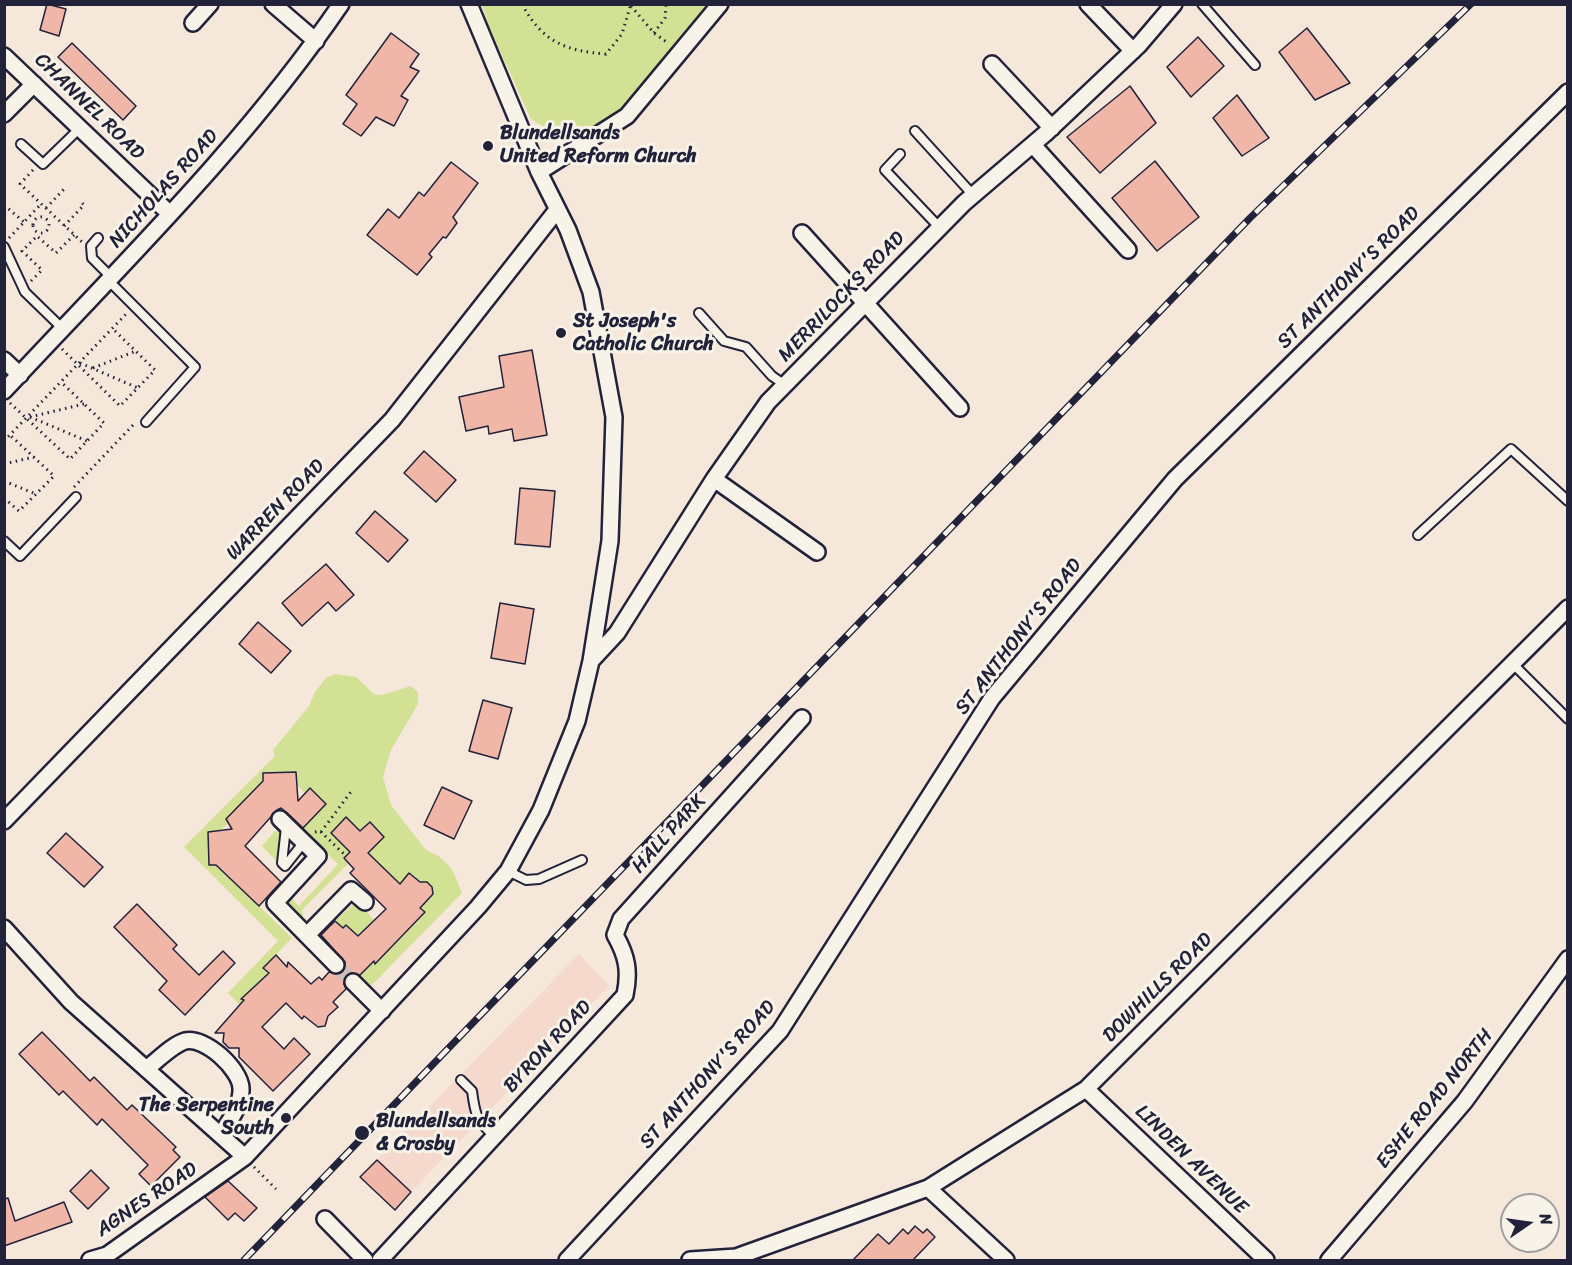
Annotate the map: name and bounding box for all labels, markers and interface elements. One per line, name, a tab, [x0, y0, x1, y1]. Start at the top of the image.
street label: CHANNEL ROAD	[29, 49, 149, 165]
place label: Blundellsands United Reform Church	[500, 122, 697, 169]
street label: NICHOLAS ROAD	[104, 125, 224, 253]
marker: Blundellsands United Reform Church	[481, 139, 495, 153]
street label: ST ANTHONY'S ROAD	[1273, 202, 1425, 354]
street label: MERRILOCKS ROAD	[774, 227, 910, 367]
place label: St Joseph's Catholic Church	[573, 310, 714, 357]
marker: St Joseph's Catholic Church	[554, 326, 568, 340]
street label: WARREN ROAD	[222, 454, 330, 566]
street label: ST ANTHONY'S ROAD	[951, 554, 1087, 720]
street label: HALL PARK	[627, 789, 711, 879]
street label: DOWHILLS ROAD	[1098, 928, 1218, 1048]
street label: BYRON ROAD	[499, 996, 597, 1098]
street label: ST ANTHONY'S ROAD	[635, 996, 781, 1154]
street label: ESHE ROAD NORTH	[1371, 1024, 1499, 1174]
place label: The Serpentine South	[139, 1094, 274, 1141]
street label: LINDEN AVENUE	[1130, 1100, 1252, 1220]
place label: Blundellsands & Crosby	[376, 1110, 496, 1157]
marker: The Serpentine South	[279, 1111, 293, 1125]
marker: Blundellsands & Crosby	[353, 1124, 371, 1142]
street label: AGNES ROAD	[92, 1157, 202, 1243]
north arrow	[1500, 1193, 1560, 1253]
text: N	[1531, 1211, 1561, 1228]

